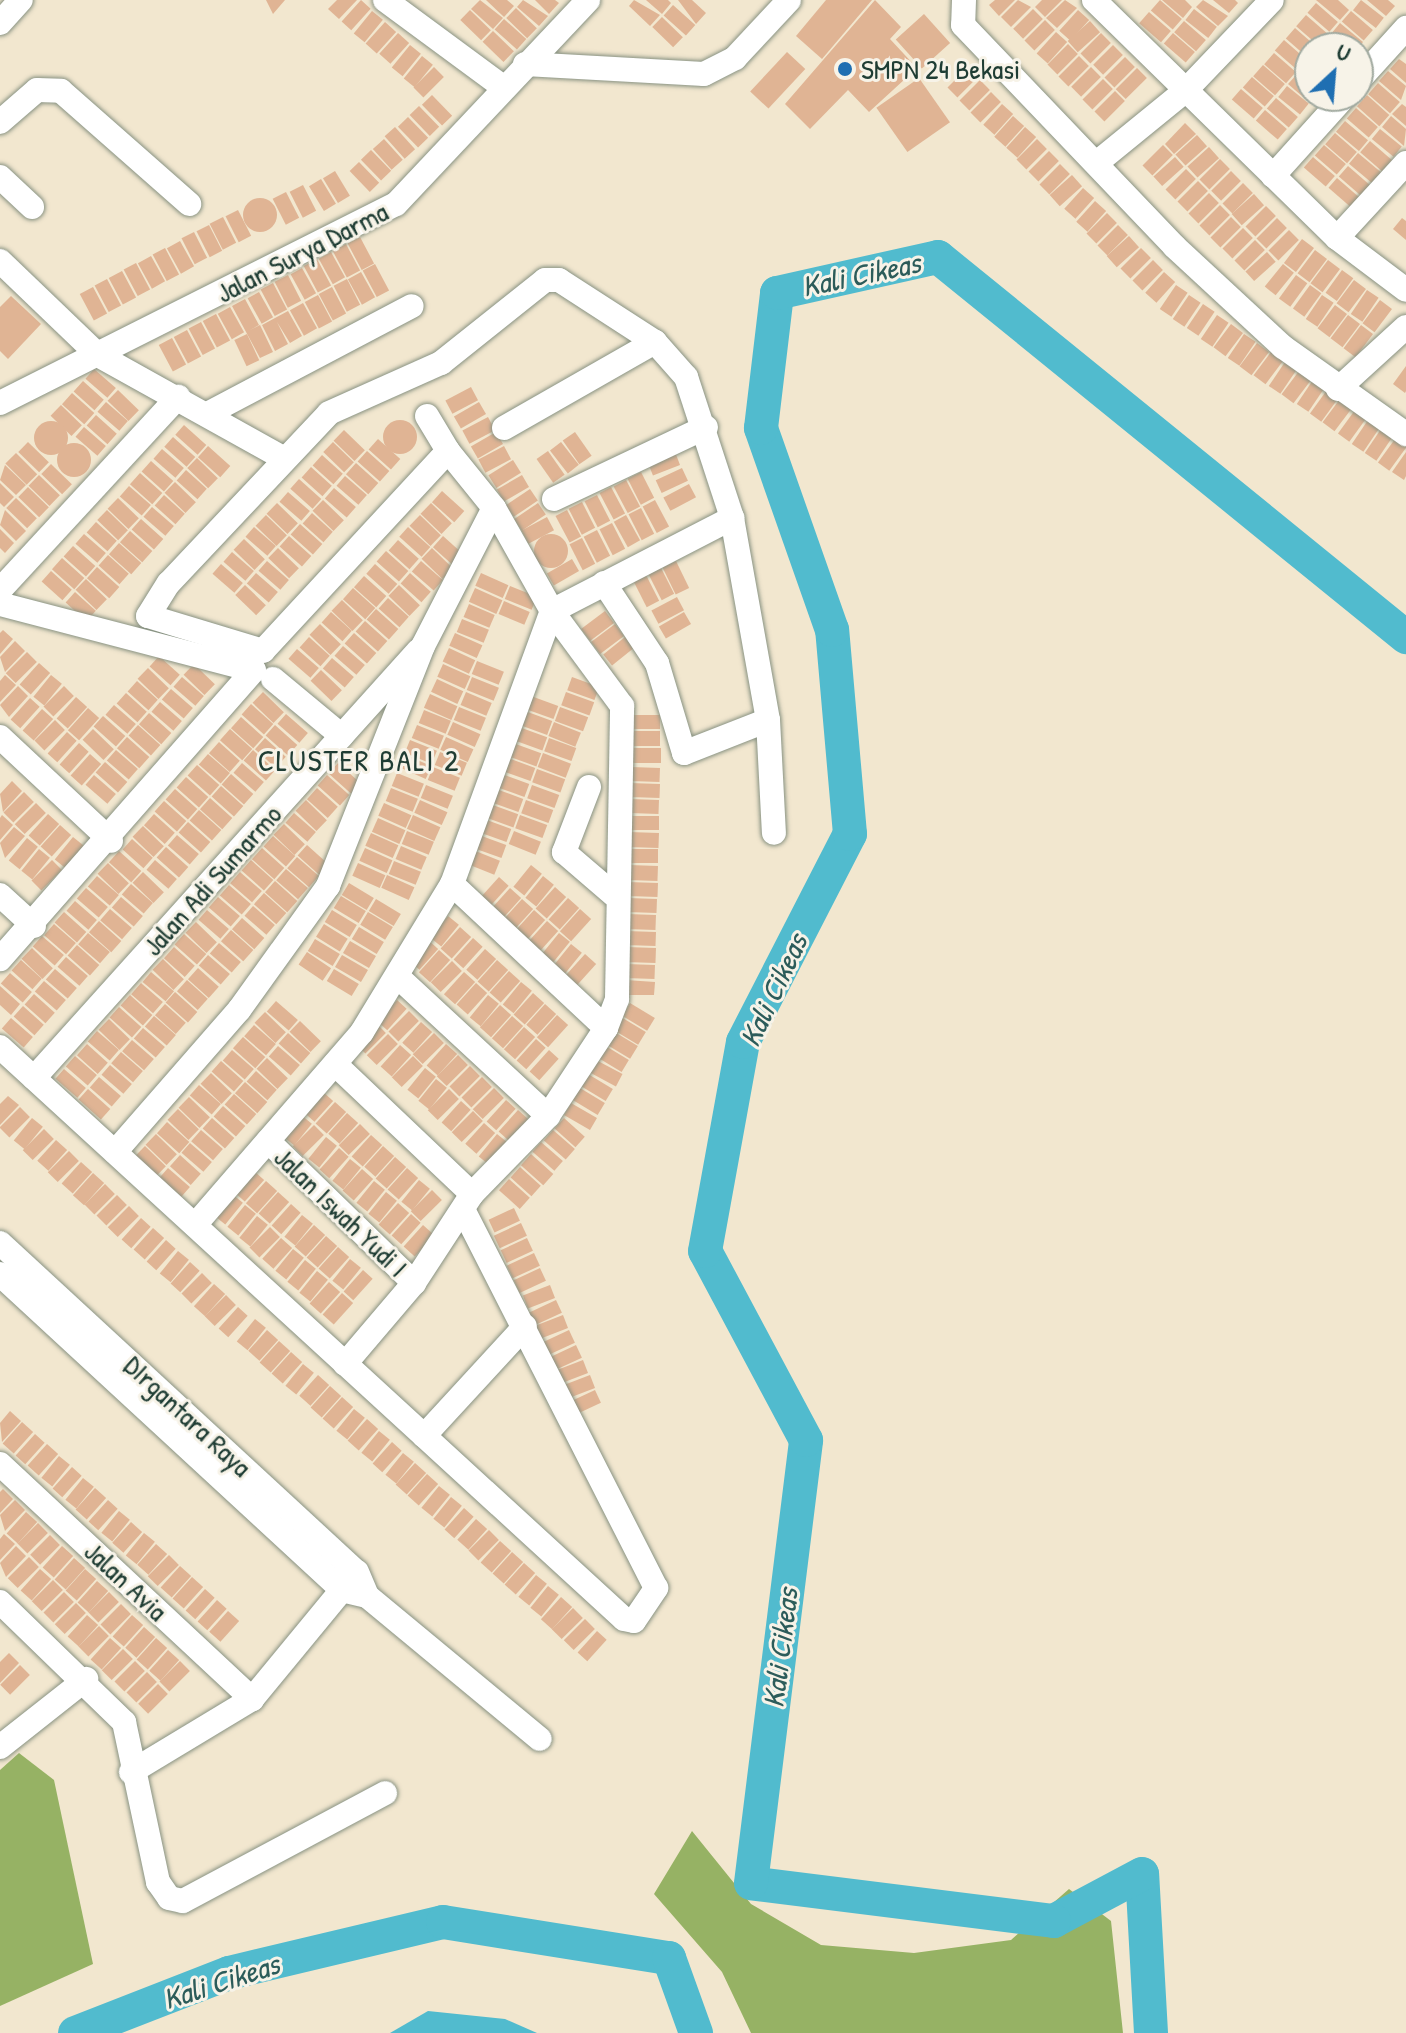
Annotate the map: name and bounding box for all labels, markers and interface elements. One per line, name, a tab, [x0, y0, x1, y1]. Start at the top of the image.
north arrow	[1294, 32, 1374, 112]
text: U	[1332, 36, 1356, 68]
place label: SMPN 24 Bekasi	[861, 52, 1020, 86]
marker: SMPN 24 Bekasi	[836, 60, 854, 78]
street label: Jalan Surya Darma	[211, 194, 393, 310]
water label: Kali Cikeas	[799, 244, 923, 304]
district label: CLUSTER BALI 2	[258, 742, 460, 778]
street label: Jalan Adi Sumarmo	[136, 798, 288, 962]
water label: Kali Cikeas	[731, 928, 815, 1052]
street label: Jalan Iswah Yudi I	[267, 1140, 415, 1284]
street label: DIrgantara Raya	[117, 1348, 259, 1484]
street label: Jalan Avia	[78, 1534, 174, 1628]
water label: Kali Cikeas	[755, 1586, 805, 1710]
water label: Kali Cikeas	[158, 1945, 284, 2017]

